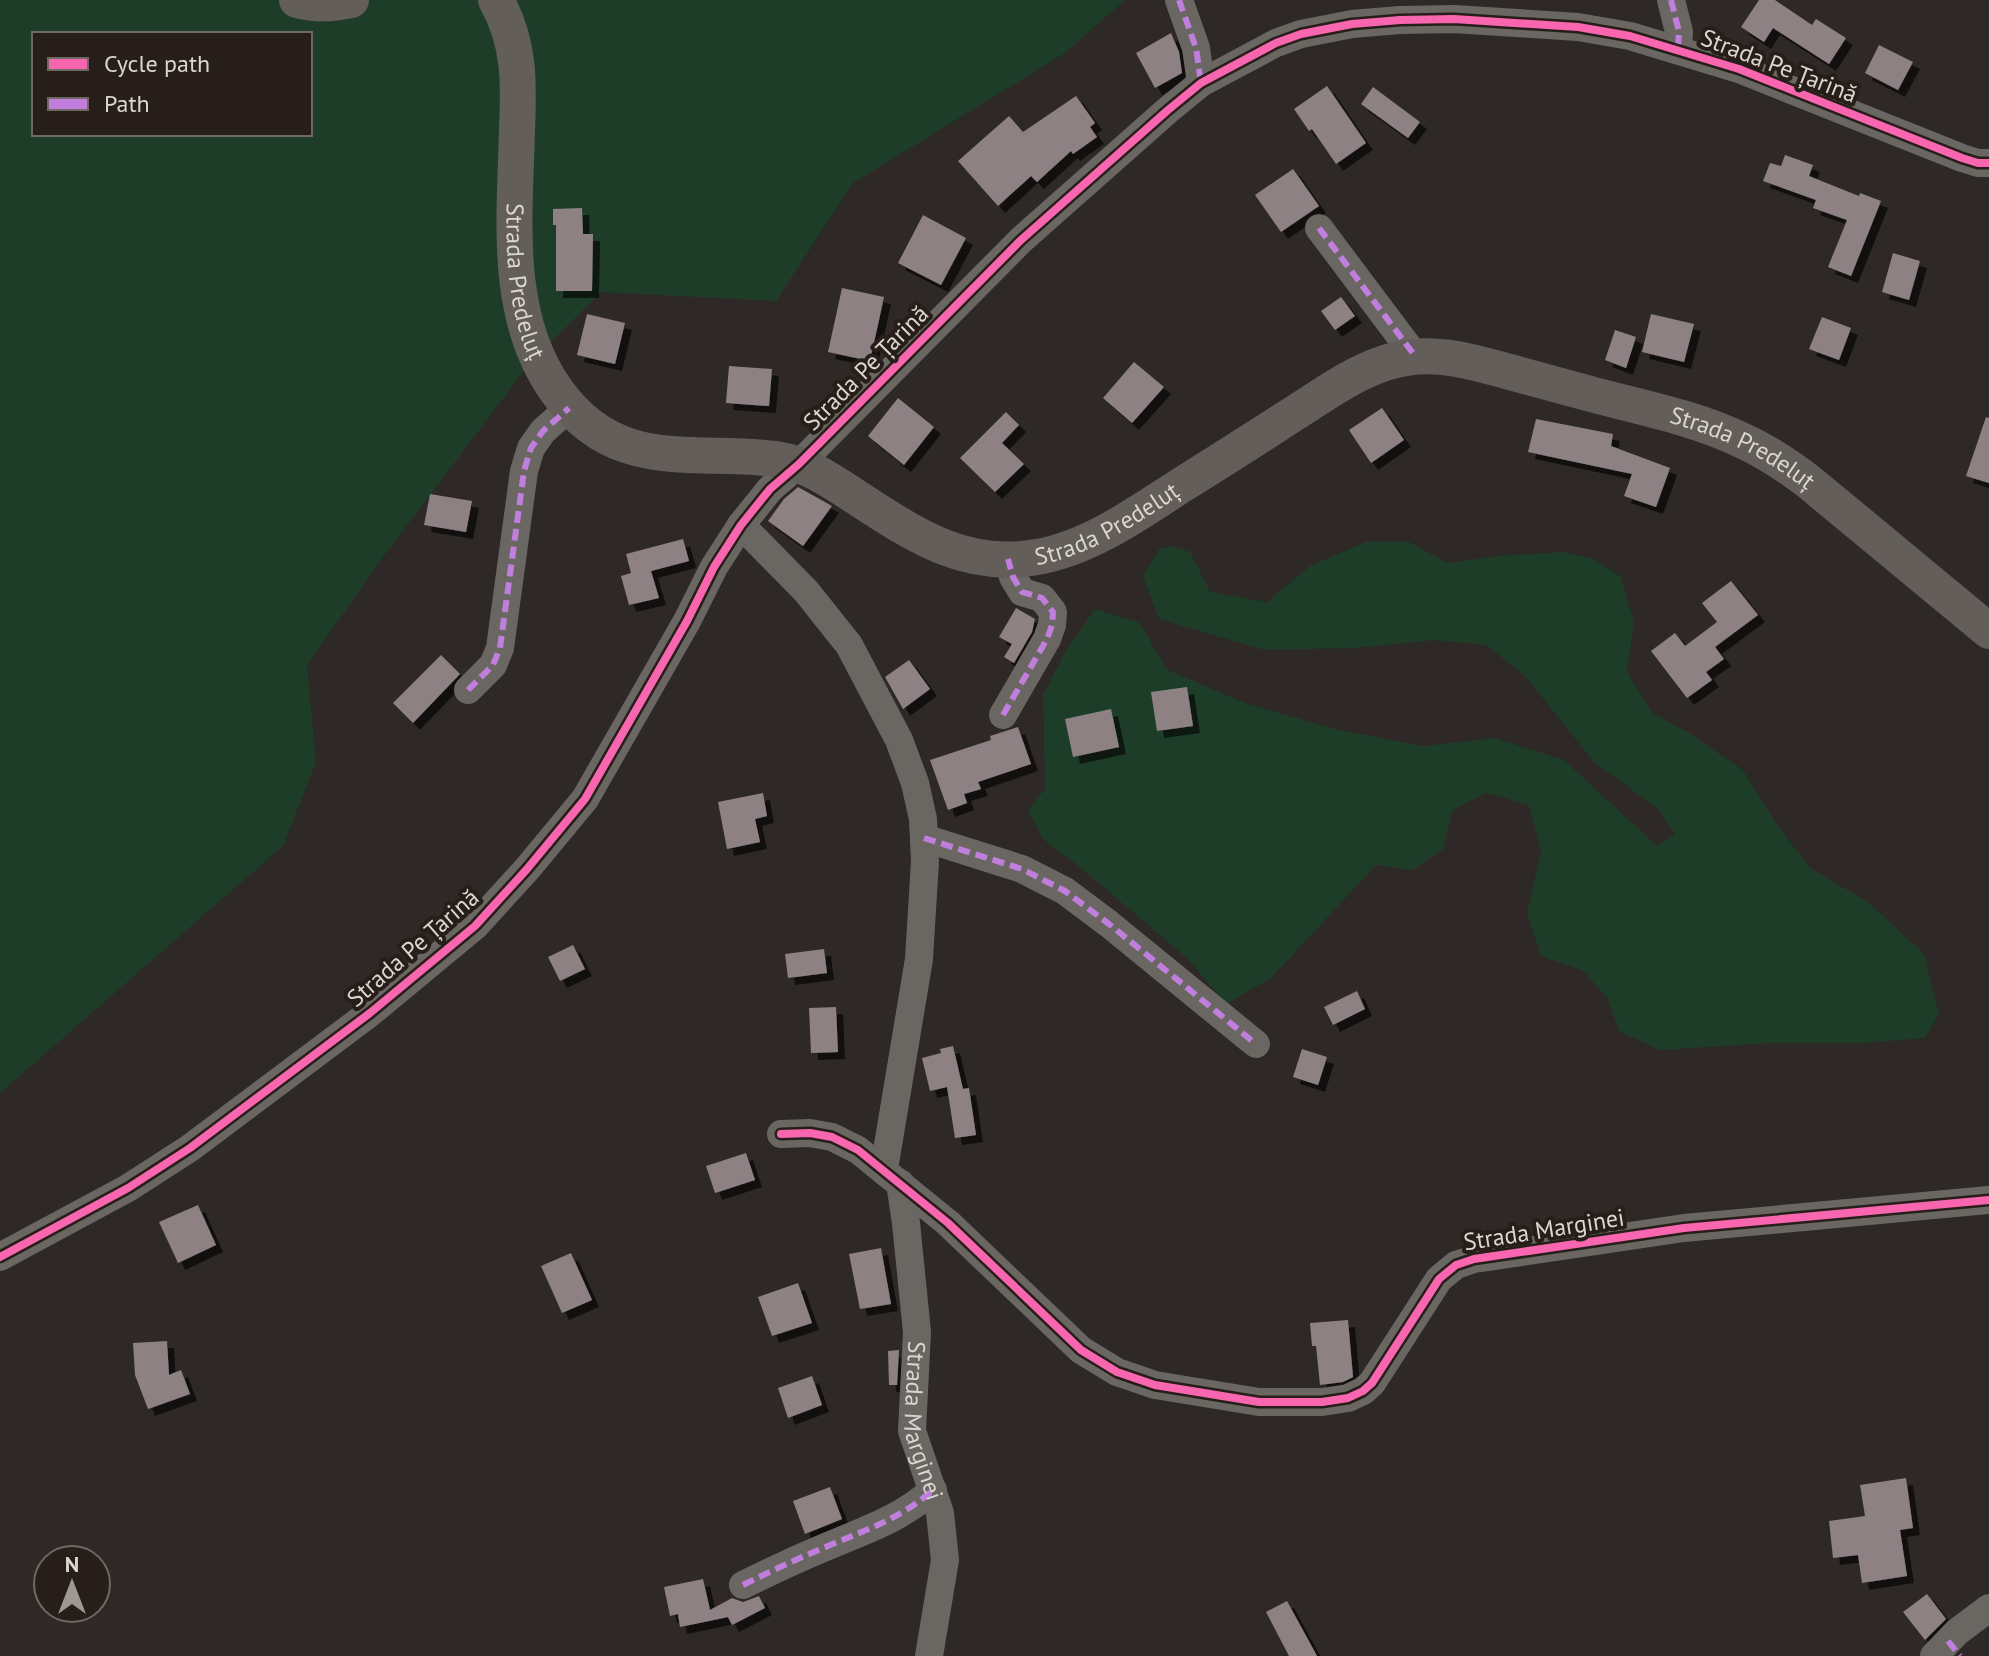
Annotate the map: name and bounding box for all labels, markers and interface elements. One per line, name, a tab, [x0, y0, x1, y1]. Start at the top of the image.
street label: Strada Pe Țarină	[1697, 22, 1862, 110]
legend	[32, 32, 312, 136]
text: Cycle path	[104, 48, 210, 79]
text: Path	[104, 88, 150, 119]
street label: Strada Predeluț	[499, 203, 553, 364]
street label: Strada Pe Țarină	[796, 298, 935, 437]
street label: Strada Predeluț	[1667, 399, 1821, 496]
street label: Strada Predeluț	[1032, 475, 1185, 572]
street label: Strada Pe Țarină	[340, 882, 485, 1013]
street label: Strada Marginei	[1461, 1202, 1626, 1258]
street label: Strada Marginei	[897, 1340, 950, 1504]
north arrow	[32, 1544, 112, 1624]
text: N	[65, 1550, 79, 1578]

